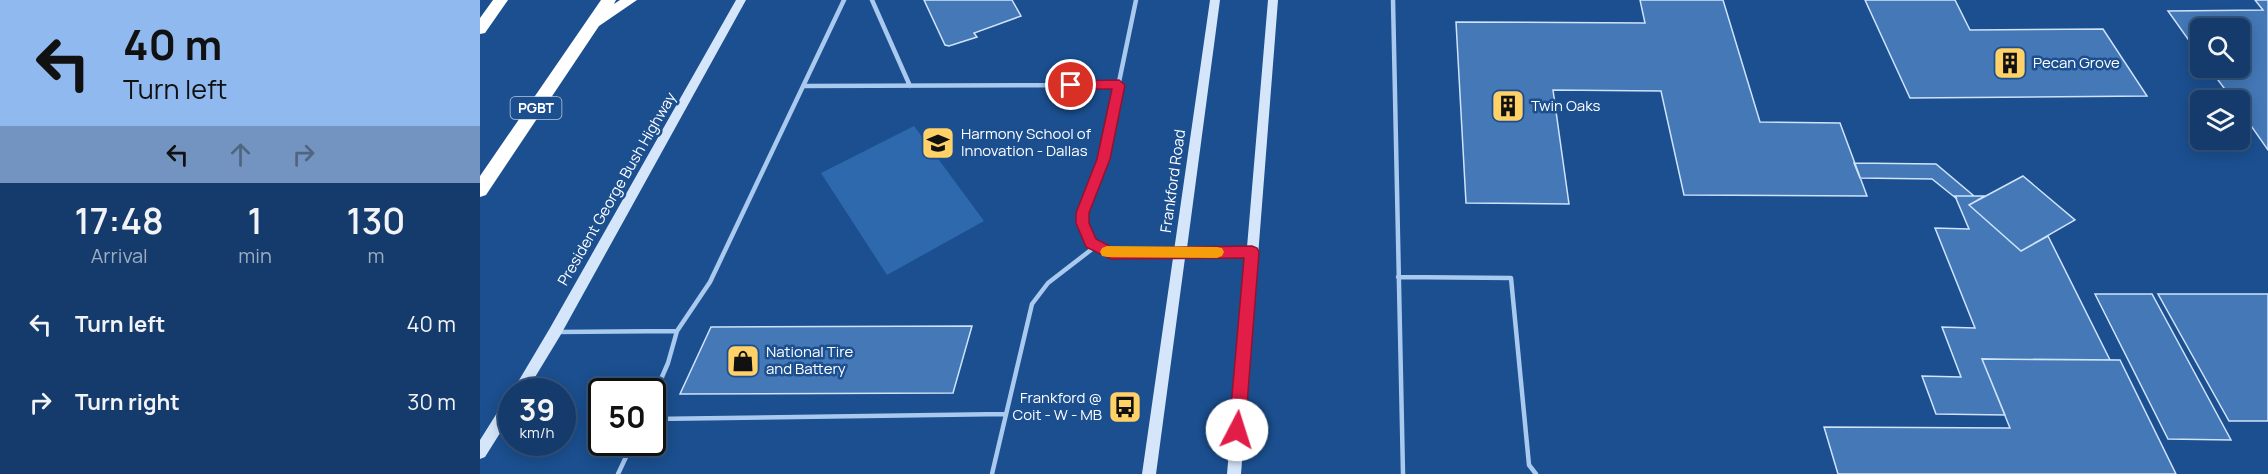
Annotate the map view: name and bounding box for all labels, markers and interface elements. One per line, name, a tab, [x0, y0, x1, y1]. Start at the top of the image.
text: 40 m	[123, 15, 222, 73]
map controls	[2190, 18, 2250, 150]
button: search	[2190, 18, 2250, 78]
icon: left	[24, 24, 102, 102]
building icon: Pecan Grove	[1992, 45, 2028, 81]
place label: Pecan Grove	[2033, 52, 2120, 73]
pin	[1045, 59, 1096, 110]
icon: arrive	[1054, 68, 1087, 101]
text: Turn left	[123, 70, 227, 107]
street label: President George Bush Highway	[552, 88, 681, 289]
building icon: Twin Oaks	[1490, 88, 1526, 124]
button: layers	[2190, 90, 2250, 150]
place label: Twin Oaks	[1531, 95, 1600, 116]
road number: PGBT	[511, 97, 562, 119]
place label: Harmony School of Innovation - Dallas	[961, 123, 1092, 161]
school or university icon: Harmony School of Innovation - Dallas	[920, 125, 956, 161]
street label: Frankford Road	[1155, 128, 1190, 234]
icon: left	[161, 138, 194, 171]
icon: ahead	[224, 138, 257, 171]
icon: right	[287, 138, 320, 171]
text: 17:48	[75, 196, 164, 245]
text: 1	[248, 196, 263, 245]
text: 130	[346, 196, 405, 245]
text: Arrival	[91, 242, 148, 269]
text: min	[238, 242, 272, 269]
text: m	[367, 242, 384, 269]
icon: left	[24, 308, 57, 341]
text: Turn left	[75, 309, 165, 339]
text: 40 m	[407, 309, 456, 339]
place label: National Tire and Battery	[766, 341, 853, 379]
shop icon: National Tire and Battery	[725, 343, 761, 379]
speed limit sign: 50	[588, 378, 666, 456]
icon: right	[24, 386, 57, 419]
text: Turn right	[75, 387, 180, 417]
text: 30 m	[407, 387, 456, 417]
place label: Frankford @ Coit - W - MB	[1012, 387, 1102, 425]
text: 39	[519, 389, 555, 430]
bus stop icon: Frankford @ Coit - W - MB	[1107, 389, 1143, 425]
position arrow	[1205, 398, 1269, 462]
text: km/h	[520, 422, 554, 443]

